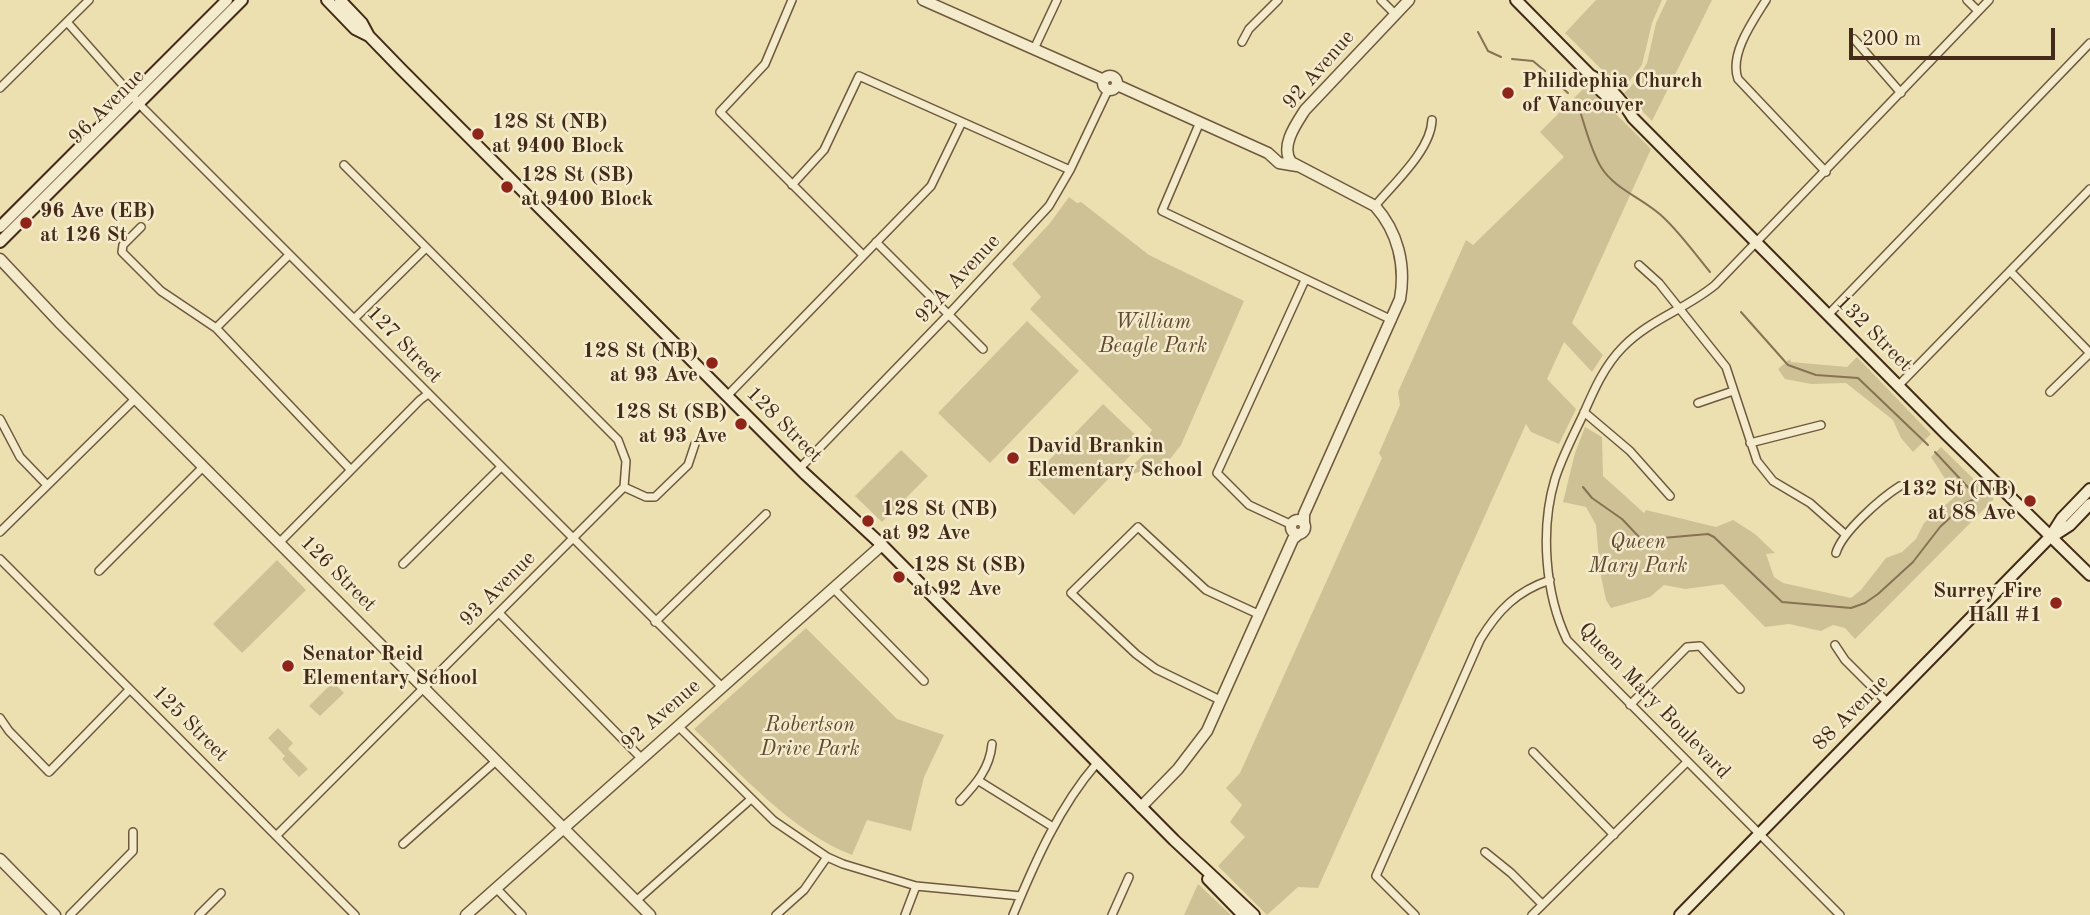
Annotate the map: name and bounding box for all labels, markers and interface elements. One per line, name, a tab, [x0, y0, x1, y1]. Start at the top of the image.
scale bar	[1852, 14, 2058, 58]
street label: 92 Avenue	[1278, 25, 1360, 115]
text: 200 m	[1862, 29, 1921, 50]
street label: 96 Avenue	[64, 64, 150, 150]
place label: Philidephia Church of Vancouver	[1522, 68, 1702, 118]
marker: Philidephia Church of Vancouver	[1500, 85, 1516, 101]
place label: 128 St (NB) at 9400 Block	[492, 109, 624, 159]
marker: 128 St (NB) at 9400 Block	[470, 126, 486, 142]
place label: 128 St (SB) at 9400 Block	[521, 162, 653, 212]
marker: 128 St (SB) at 9400 Block	[499, 179, 515, 195]
place label: 96 Ave (EB) at 126 St	[40, 198, 155, 248]
marker: 96 Ave (EB) at 126 St	[18, 215, 34, 231]
street label: 92A Avenue	[910, 229, 1006, 329]
street label: 132 Street	[1830, 290, 1918, 378]
street label: 127 Street	[361, 301, 447, 389]
park label: William Beagle Park	[1099, 309, 1207, 359]
place label: 128 St (NB) at 93 Ave	[583, 338, 698, 388]
marker: 128 St (NB) at 93 Ave	[704, 355, 720, 371]
street label: 128 Street	[740, 381, 828, 469]
place label: 128 St (SB) at 93 Ave	[615, 399, 727, 449]
marker: 128 St (SB) at 93 Ave	[733, 416, 749, 432]
place label: David Brankin Elementary School	[1027, 433, 1203, 483]
marker: David Brankin Elementary School	[1005, 450, 1021, 466]
place label: 132 St (NB) at 88 Ave	[1901, 476, 2016, 526]
marker: 132 St (NB) at 88 Ave	[2022, 493, 2038, 509]
place label: 128 St (NB) at 92 Ave	[882, 496, 997, 546]
marker: 128 St (NB) at 92 Ave	[860, 513, 876, 529]
park label: Queen Mary Park	[1588, 529, 1688, 579]
street label: 126 Street	[294, 530, 382, 618]
street label: 93 Avenue	[455, 546, 541, 632]
place label: 128 St (SB) at 92 Ave	[913, 552, 1025, 602]
marker: 128 St (SB) at 92 Ave	[891, 569, 907, 585]
place label: Surrey Fire Hall #1	[1933, 578, 2042, 628]
marker: Surrey Fire Hall #1	[2048, 595, 2064, 611]
street label: Queen Mary Boulevard	[1573, 617, 1735, 785]
place label: Senator Reid Elementary School	[302, 641, 478, 691]
marker: Senator Reid Elementary School	[280, 658, 296, 674]
street label: 88 Avenue	[1808, 670, 1894, 756]
street label: 92 Avenue	[616, 674, 706, 756]
street label: 125 Street	[146, 680, 234, 768]
park label: Robertson Drive Park	[760, 712, 860, 762]

